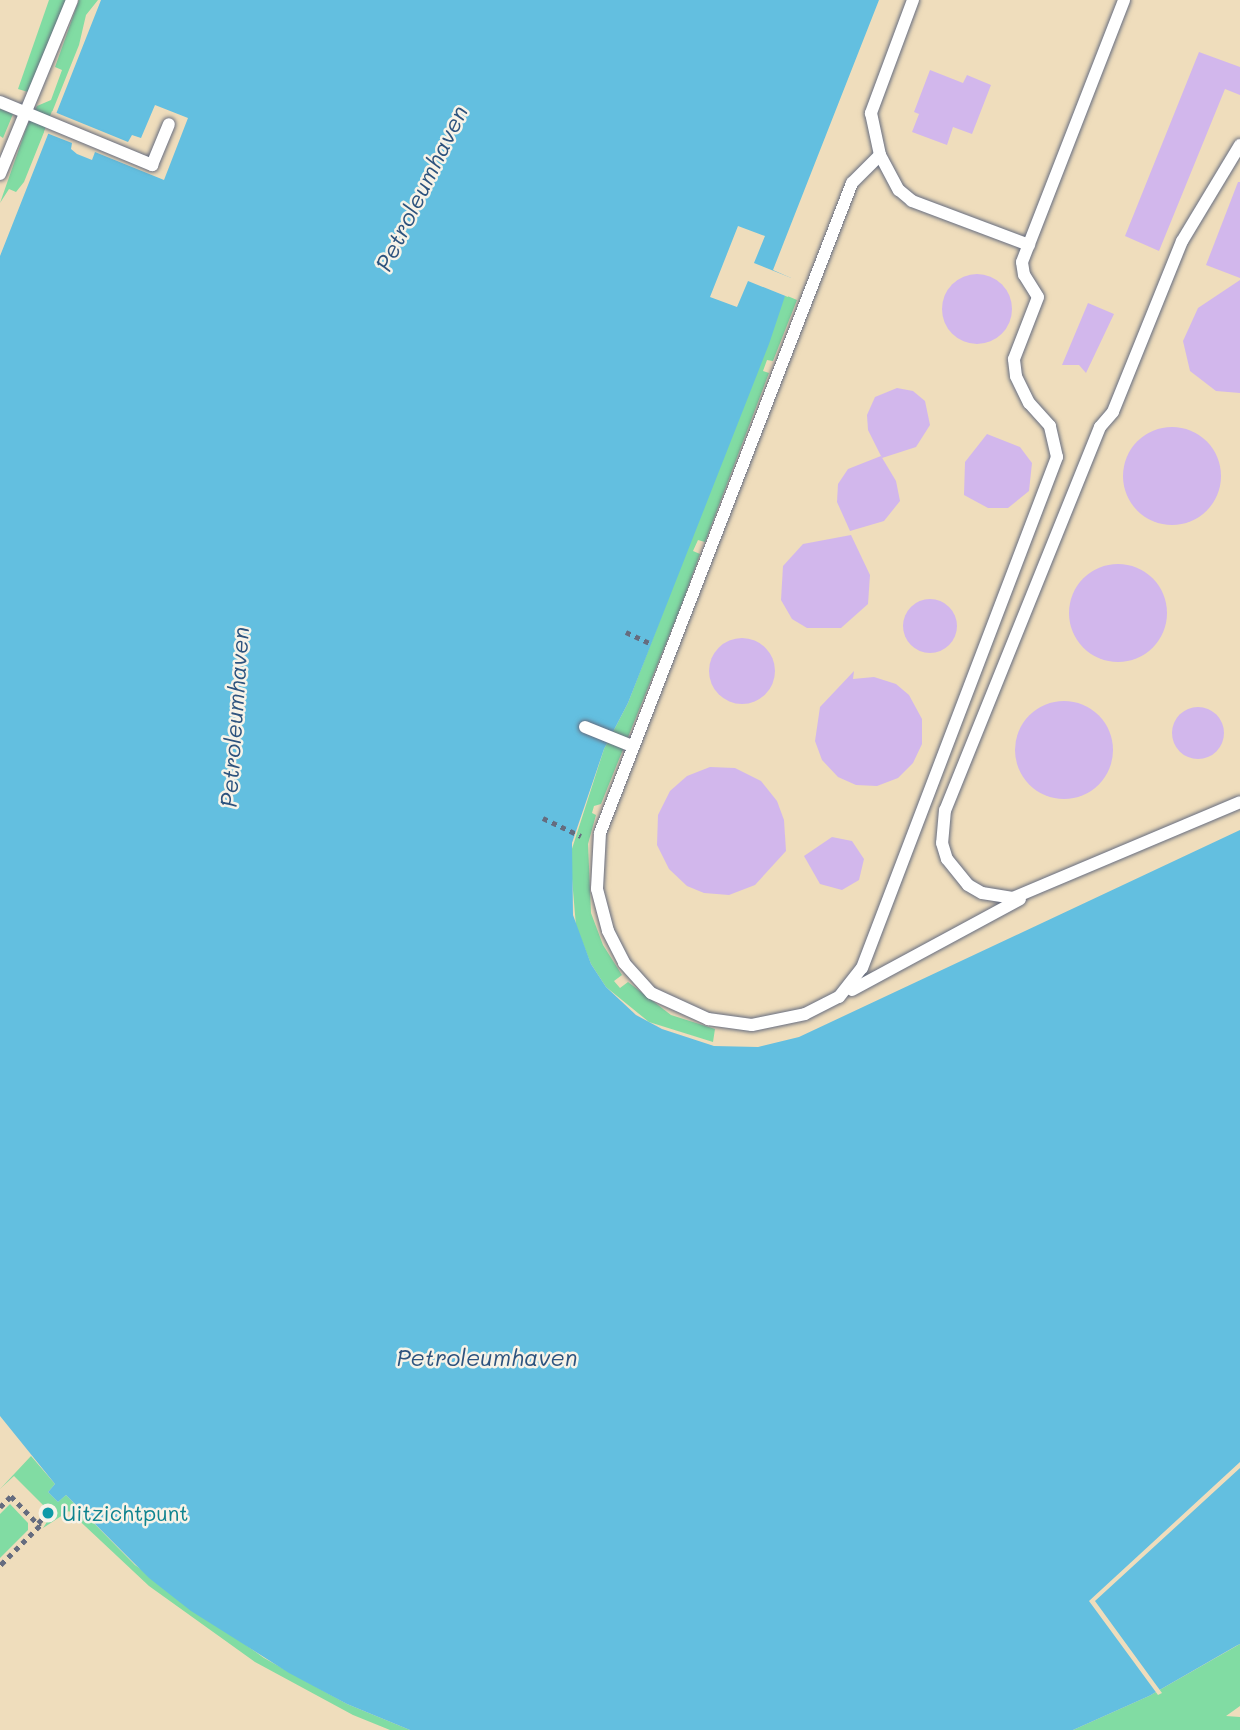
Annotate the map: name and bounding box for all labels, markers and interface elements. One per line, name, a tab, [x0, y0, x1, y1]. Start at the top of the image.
water label: Petroleumhaven	[369, 101, 473, 275]
water label: Petroleumhaven	[214, 626, 254, 808]
water label: Petroleumhaven	[397, 1343, 577, 1371]
place label: Uitzichtpunt	[62, 1500, 189, 1526]
marker: Uitzichtpunt	[40, 1505, 56, 1521]

